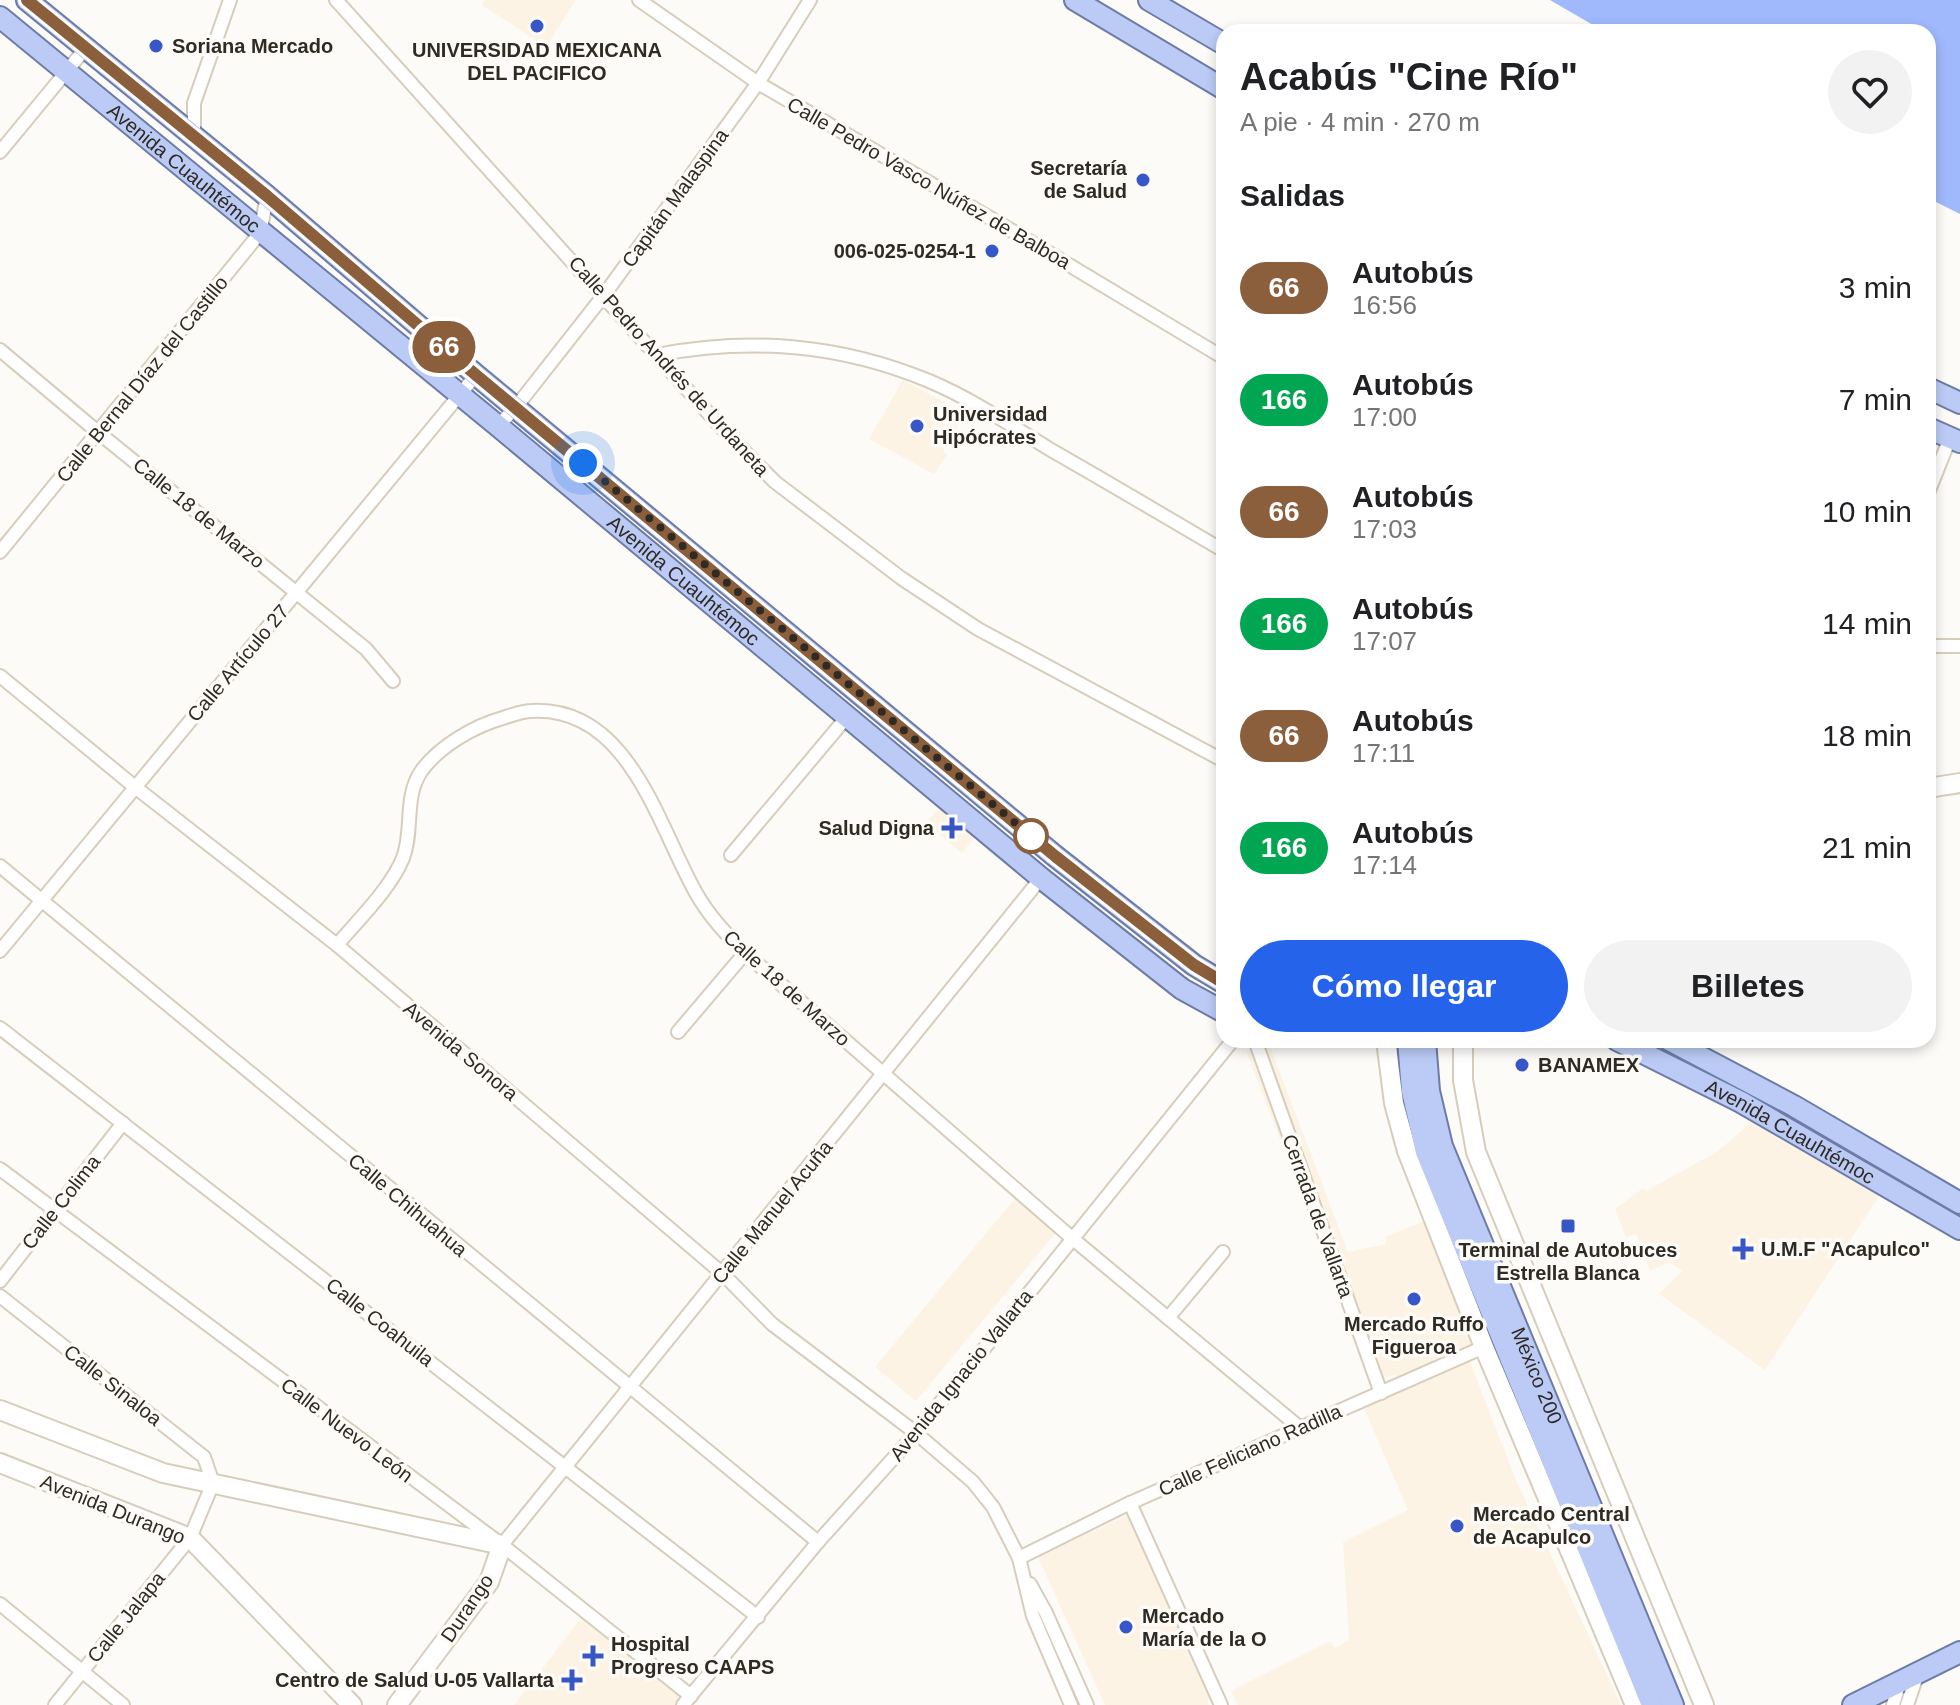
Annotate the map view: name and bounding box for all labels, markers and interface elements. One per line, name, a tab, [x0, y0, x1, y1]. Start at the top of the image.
marker: UNIVERSIDAD MEXICANA DEL PACIFICO	[528, 17, 546, 35]
place label: Soriana Mercado	[172, 35, 333, 57]
marker: Soriana Mercado	[147, 37, 165, 55]
place label: UNIVERSIDAD MEXICANA DEL PACIFICO	[412, 39, 662, 84]
button: heart	[1828, 50, 1912, 134]
text: Acabús "Cine Río"	[1240, 56, 1578, 98]
street label: Calle Pedro Vasco Núñez de Balboa	[784, 93, 1075, 274]
street label: Avenida Cuauhtémoc	[103, 99, 265, 237]
text: A pie · 4 min · 270 m	[1240, 107, 1480, 137]
street label: Capitán Malaspina	[617, 124, 733, 271]
place label: Secretaría de Salud	[1030, 157, 1128, 202]
marker: Secretaría de Salud	[1134, 171, 1152, 189]
text: Salidas	[1240, 179, 1345, 212]
place label: 006-025-0254-1	[834, 240, 976, 262]
marker: 006-025-0254-1	[983, 242, 1001, 260]
street label: Calle Pedro Andrés de Urdaneta	[564, 252, 774, 481]
text: Autobús	[1352, 256, 1474, 289]
street label: Calle Bernal Díaz del Castillo	[52, 271, 232, 487]
text: 3 min	[1839, 271, 1912, 304]
text: 66	[1268, 272, 1300, 303]
text: 16:56	[1352, 290, 1417, 320]
line badge: 66	[408, 321, 480, 373]
text: 66	[428, 331, 460, 362]
text: Autobús	[1352, 368, 1474, 401]
text: 7 min	[1839, 383, 1912, 416]
text: 166	[1261, 384, 1307, 415]
text: 17:00	[1352, 402, 1417, 432]
place label: Universidad Hipócrates	[933, 403, 1047, 448]
marker: Universidad Hipócrates	[908, 417, 926, 435]
your location	[563, 443, 603, 483]
street label: Calle 18 de Marzo	[129, 453, 269, 573]
text: Autobús	[1352, 480, 1474, 513]
text: 10 min	[1822, 495, 1912, 528]
text: 66	[1268, 496, 1300, 527]
street label: Avenida Cuauhtémoc	[603, 511, 764, 650]
text: 17:03	[1352, 514, 1417, 544]
text: Autobús	[1352, 592, 1474, 625]
street label: Calle Artículo 27	[183, 600, 293, 726]
text: 14 min	[1822, 607, 1912, 640]
text: 166	[1261, 608, 1307, 639]
text: 17:07	[1352, 626, 1417, 656]
text: Autobús	[1352, 704, 1474, 737]
text: 18 min	[1822, 719, 1912, 752]
text: 66	[1268, 720, 1300, 751]
text: 17:11	[1352, 738, 1415, 768]
text: Autobús	[1352, 816, 1474, 849]
place label: Salud Digna	[818, 817, 935, 839]
marker: Salud Digna	[941, 817, 963, 839]
unlabelled marker	[1014, 819, 1048, 853]
text: 21 min	[1822, 831, 1912, 864]
text: 166	[1261, 832, 1307, 863]
text: 17:14	[1352, 850, 1417, 880]
street label: Calle 18 de Marzo	[719, 926, 855, 1050]
button: Cómo llegar	[1240, 940, 1568, 1032]
button: Billetes	[1584, 940, 1912, 1032]
street label: Avenida Sonora	[400, 997, 523, 1106]
place label: BANAMEX	[1538, 1054, 1640, 1076]
marker: BANAMEX	[1513, 1056, 1531, 1074]
street label: Avenida Cuauhtémoc	[1702, 1075, 1879, 1188]
street label: Cerrada de Vallarta	[1278, 1131, 1358, 1301]
street label: Calle Manuel Acuña	[707, 1135, 837, 1288]
street label: Calle Chihuahua	[344, 1149, 472, 1262]
street label: Calle Colima	[17, 1150, 105, 1253]
marker: Terminal de Autobuces Estrella Blanca	[1559, 1217, 1577, 1235]
marker: U.M.F "Acapulco"	[1732, 1238, 1754, 1260]
place label: U.M.F "Acapulco"	[1761, 1238, 1930, 1260]
place label: Terminal de Autobuces Estrella Blanca	[1459, 1239, 1677, 1284]
street label: Calle Coahuila	[322, 1273, 439, 1371]
street label: Avenida Ignacio Vallarta	[885, 1284, 1037, 1465]
marker: Mercado Ruffo Figueroa	[1405, 1290, 1423, 1308]
place label: Mercado Ruffo Figueroa	[1344, 1313, 1484, 1358]
street label: México 200	[1507, 1324, 1567, 1427]
street label: Calle Sinaloa	[60, 1340, 167, 1430]
street label: Calle Nuevo León	[277, 1373, 417, 1487]
street label: Calle Feliciano Radilla	[1155, 1399, 1346, 1500]
street label: Avenida Durango	[37, 1470, 189, 1548]
place label: Mercado Central de Acapulco	[1473, 1503, 1630, 1548]
marker: Mercado Central de Acapulco	[1448, 1517, 1466, 1535]
street label: Calle Jalapa	[83, 1567, 170, 1667]
street label: Durango	[436, 1570, 498, 1646]
place label: Mercado María de la O	[1142, 1605, 1267, 1650]
marker: Mercado María de la O	[1117, 1618, 1135, 1636]
place label: Hospital Progreso CAAPS	[611, 1633, 774, 1678]
marker: Hospital Progreso CAAPS	[582, 1645, 604, 1667]
place label: Centro de Salud U-05 Vallarta	[275, 1669, 555, 1691]
marker: Centro de Salud U-05 Vallarta	[561, 1669, 583, 1691]

